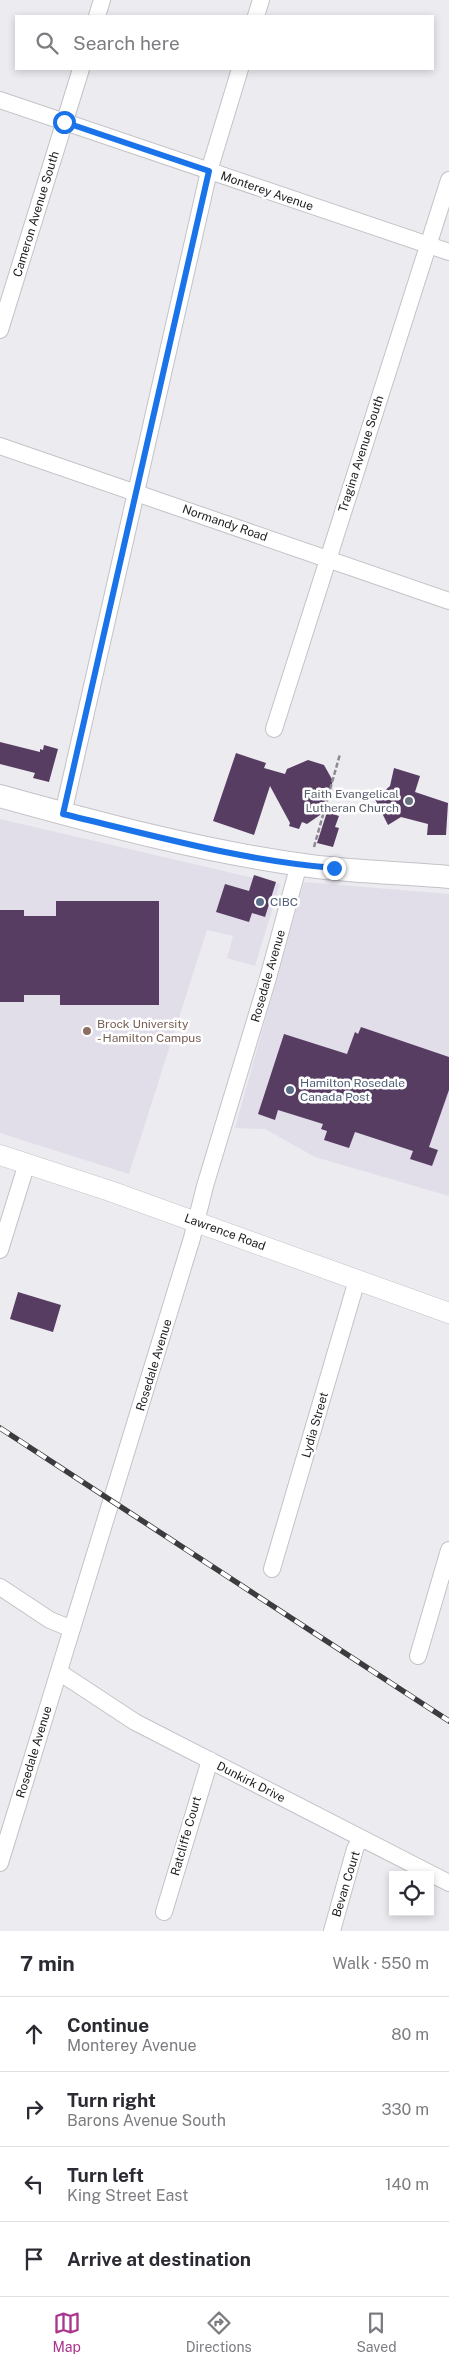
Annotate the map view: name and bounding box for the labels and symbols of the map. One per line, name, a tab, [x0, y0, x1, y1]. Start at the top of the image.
route start	[53, 111, 76, 134]
street label: Cameron Avenue South	[10, 149, 62, 279]
street label: Monterey Avenue	[219, 169, 315, 213]
street label: Tragina Avenue South	[335, 394, 387, 514]
street label: Normandy Road	[181, 502, 269, 544]
place label: Faith Evangelical Lutheran Church	[304, 787, 399, 815]
marker: Faith Evangelical Lutheran Church	[403, 795, 415, 807]
route end	[323, 857, 346, 880]
place label: CIBC	[270, 895, 298, 909]
marker: CIBC	[254, 896, 266, 908]
street label: Rosedale Avenue	[248, 928, 288, 1024]
place label: Brock University - Hamilton Campus	[97, 1017, 201, 1045]
marker: Brock University - Hamilton Campus	[81, 1025, 93, 1037]
place label: Hamilton Rosedale Canada Post	[300, 1076, 405, 1104]
marker: Hamilton Rosedale Canada Post	[284, 1084, 296, 1096]
street label: Lawrence Road	[182, 1211, 268, 1253]
street label: Rosedale Avenue	[133, 1317, 175, 1413]
street label: Lydia Street	[299, 1390, 331, 1459]
street label: Rosedale Avenue	[13, 1704, 55, 1800]
street label: Dunkirk Drive	[214, 1759, 288, 1805]
street label: Ratcliffe Court	[168, 1794, 204, 1877]
street label: Bevan Court	[329, 1849, 363, 1919]

